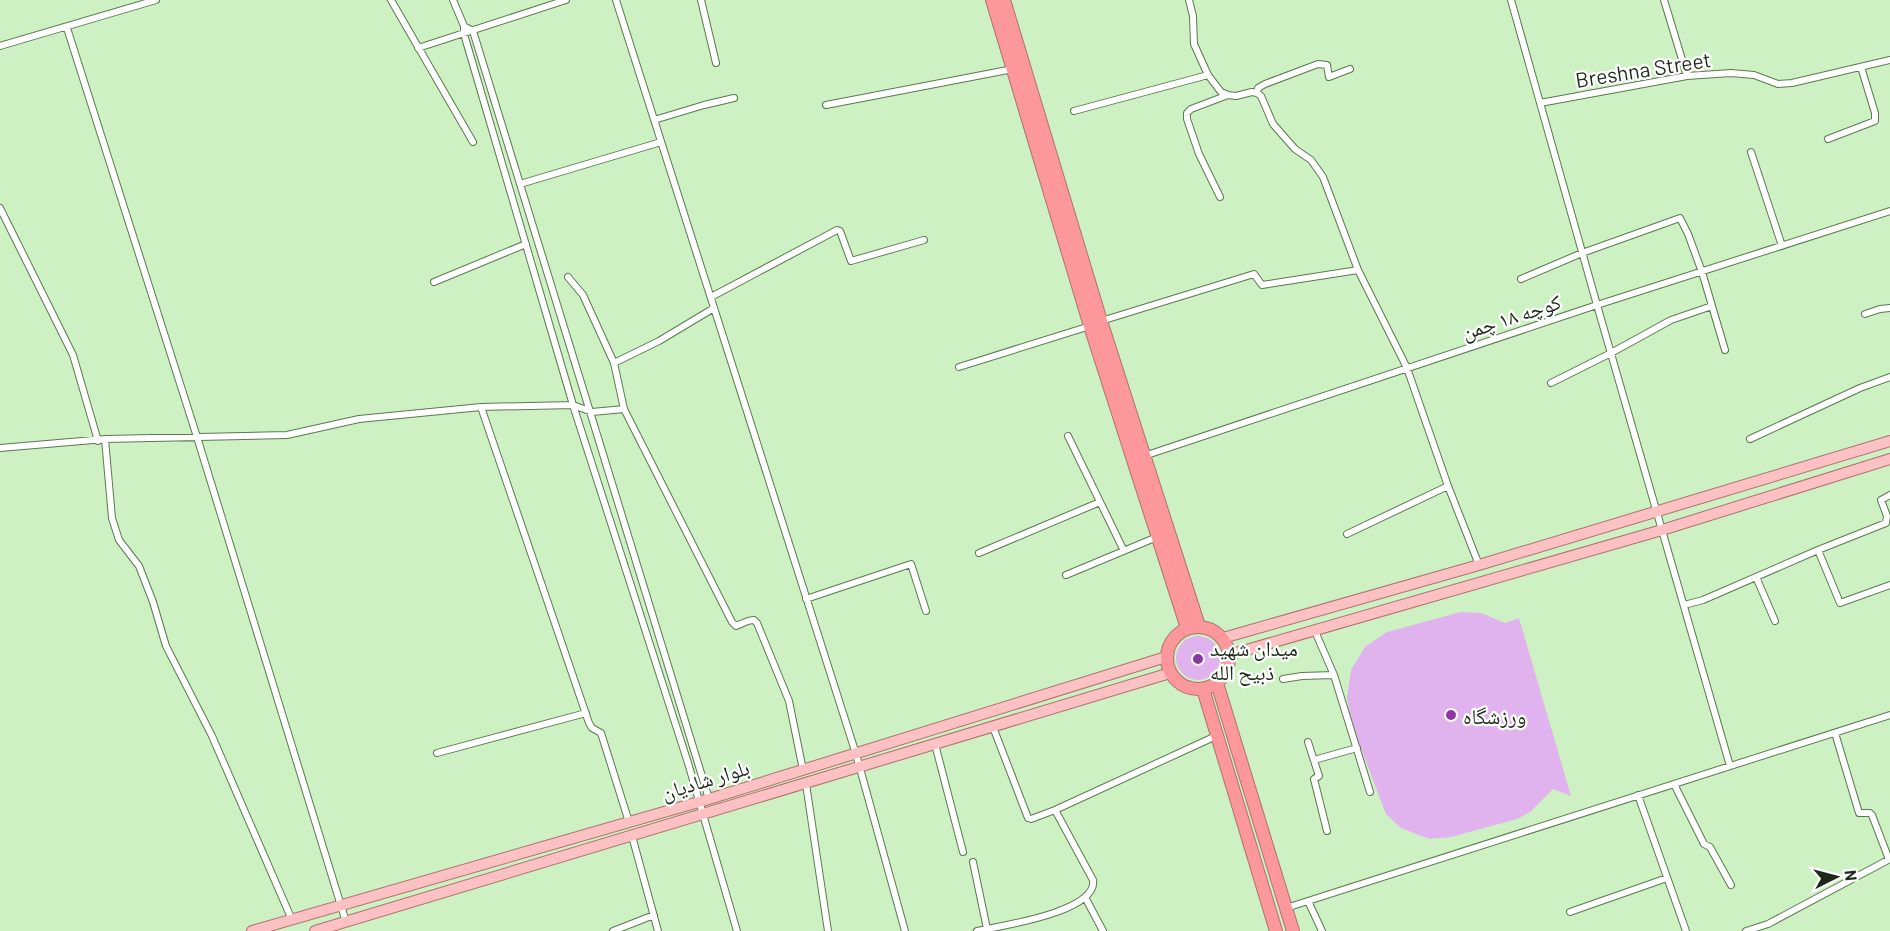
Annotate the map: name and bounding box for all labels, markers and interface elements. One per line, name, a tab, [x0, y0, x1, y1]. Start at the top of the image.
street label: Breshna Street	[1574, 46, 1712, 92]
street label: كوچه ١٨ چمن	[1458, 288, 1565, 346]
place label: میدان شهید ذبیح الله	[1210, 635, 1298, 686]
marker: میدان شهید ذبیح الله	[1191, 652, 1205, 666]
place label: ورزشگاه	[1463, 703, 1526, 728]
marker: ورزشگاه	[1444, 708, 1458, 722]
street label: بلوار شادیان	[658, 754, 752, 805]
north arrow	[1806, 847, 1866, 907]
text: N	[1841, 869, 1861, 882]

